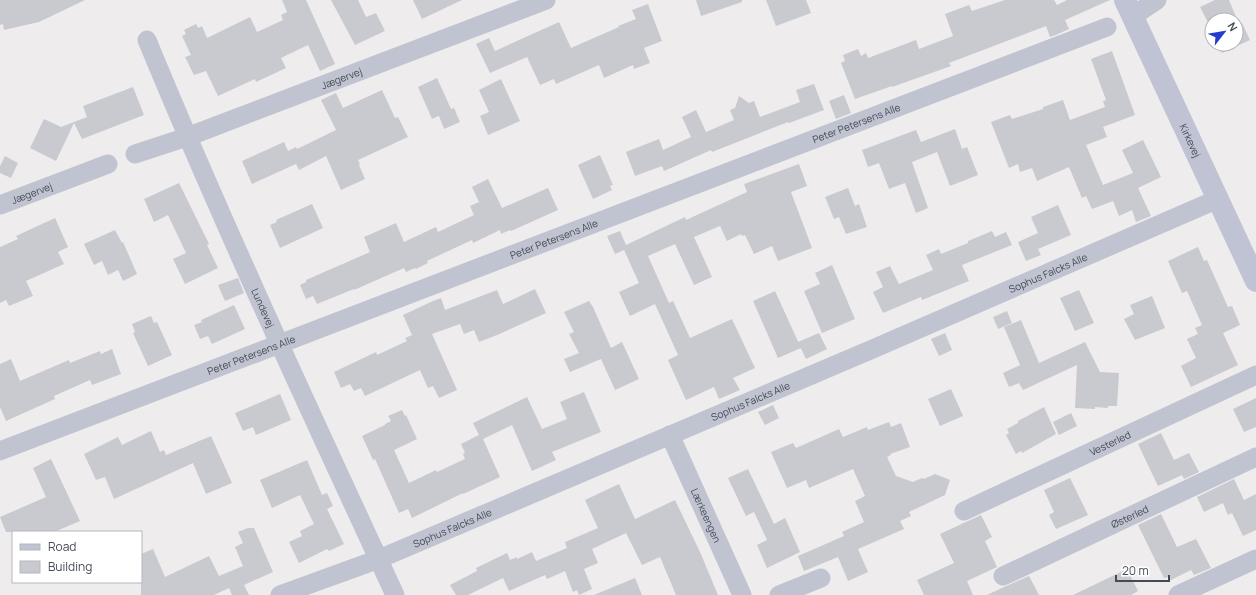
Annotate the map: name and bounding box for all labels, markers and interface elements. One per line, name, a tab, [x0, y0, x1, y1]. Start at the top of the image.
north arrow	[1204, 12, 1244, 52]
text: N	[1225, 19, 1242, 34]
street label: Jægervej	[319, 64, 364, 92]
street label: Peter Petersens Alle	[810, 100, 902, 146]
street label: Kirkevej	[1177, 121, 1204, 160]
street label: Jægervej	[9, 179, 54, 207]
street label: Peter Petersens Alle	[508, 216, 600, 262]
street label: Sophus Falcks Alle	[1006, 250, 1090, 296]
street label: Lundevej	[248, 286, 278, 330]
street label: Peter Petersens Alle	[205, 332, 297, 378]
street label: Sophus Falcks Alle	[709, 378, 792, 424]
street label: Vesterled	[1087, 427, 1133, 459]
street label: Lærkeengen	[688, 486, 724, 545]
street label: Østerled	[1109, 502, 1151, 531]
street label: Sophus Falcks Alle	[411, 505, 494, 551]
legend	[12, 531, 142, 583]
text: Road	[48, 538, 76, 555]
scale bar	[1116, 557, 1169, 583]
text: Building	[48, 558, 92, 575]
text: 20 m	[1122, 562, 1149, 579]

